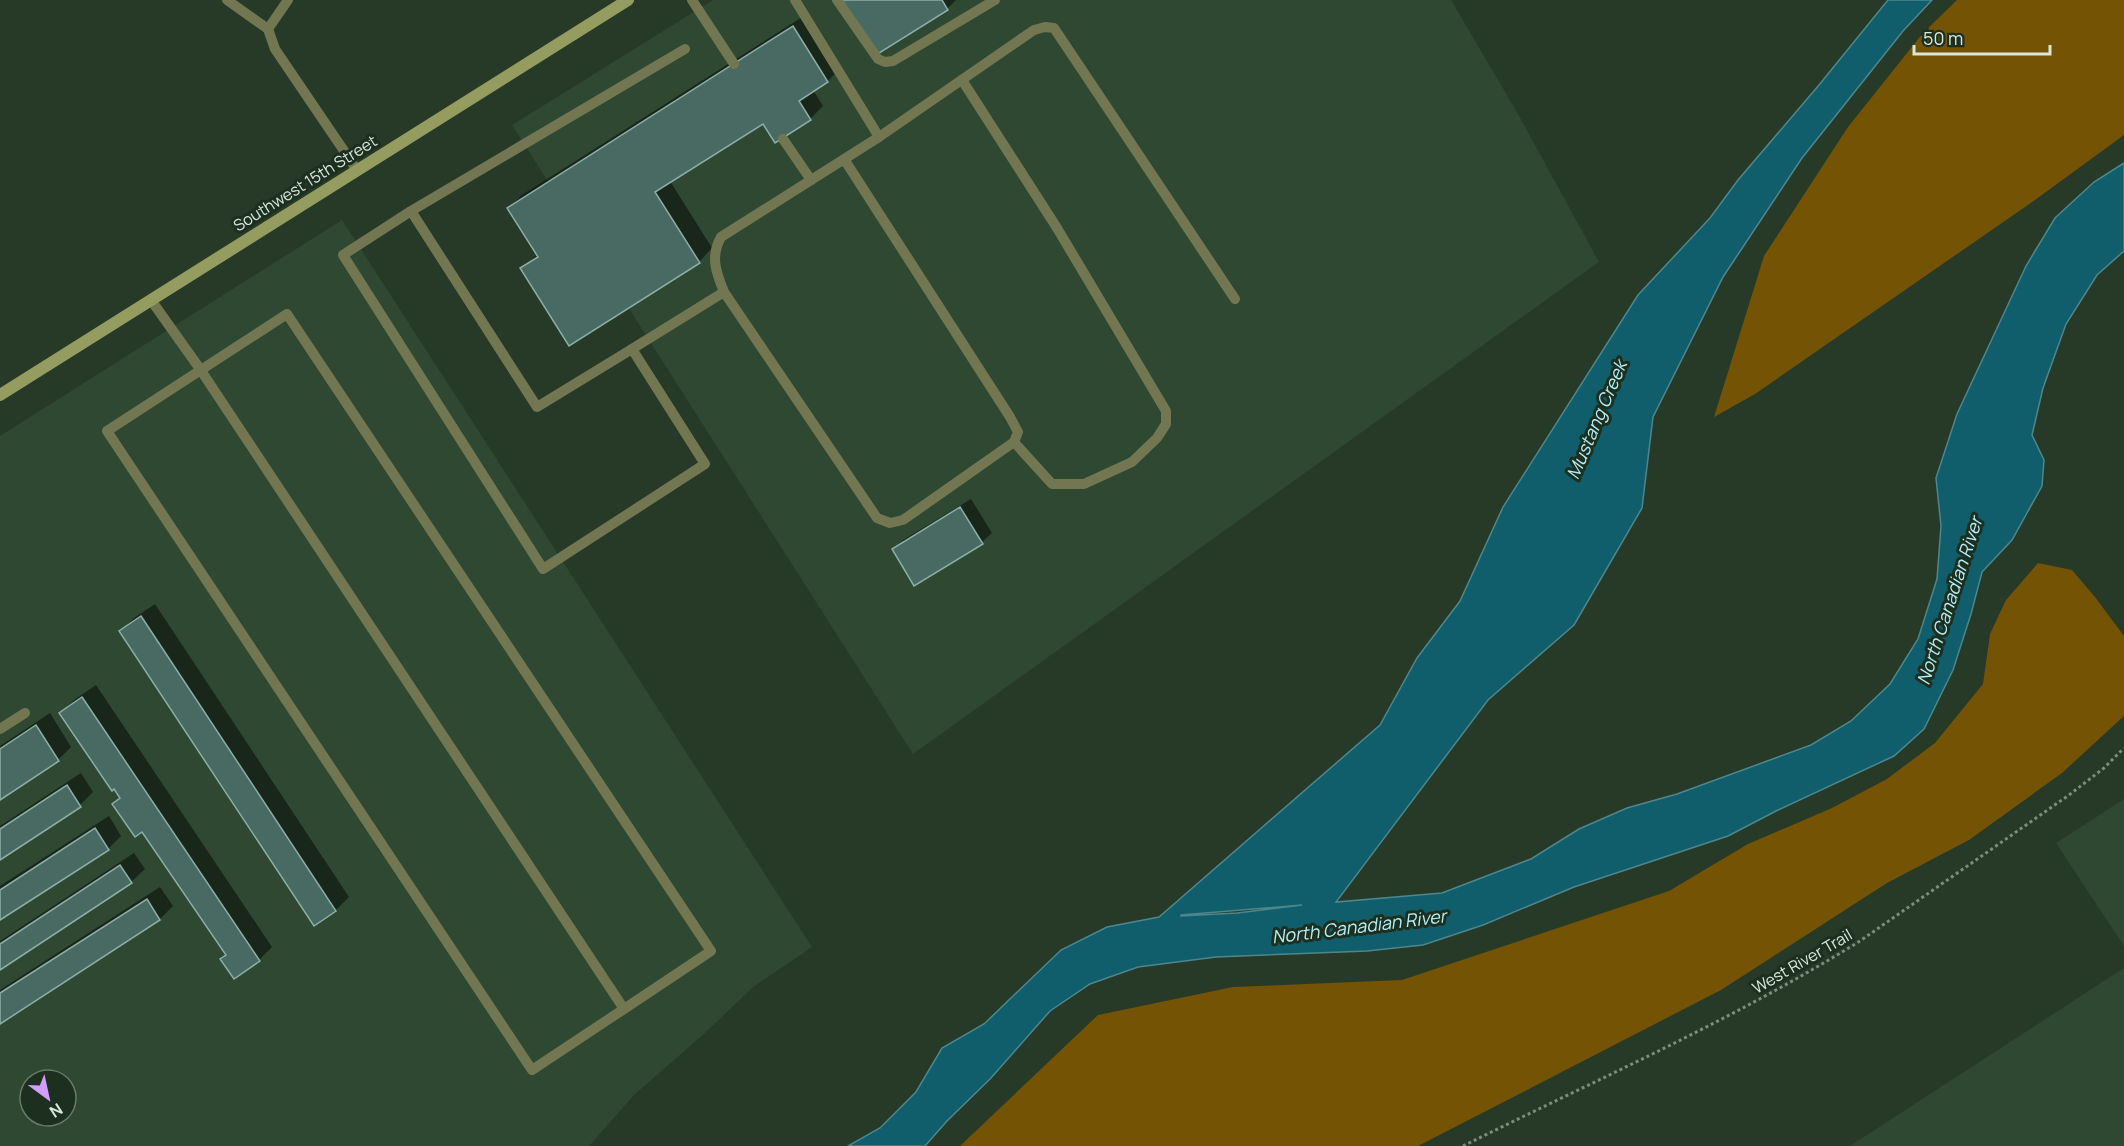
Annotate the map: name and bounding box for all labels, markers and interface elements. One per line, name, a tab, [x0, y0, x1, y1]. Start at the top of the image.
scale bar	[1914, 18, 2050, 56]
text: 50 m	[1923, 26, 1963, 50]
street label: Southwest 15th Street	[229, 130, 381, 236]
water label: Mustang Creek	[1560, 354, 1633, 483]
water label: North Canadian River	[1911, 511, 1988, 688]
water label: North Canadian River	[1271, 903, 1450, 949]
street label: West River Trail	[1748, 924, 1856, 998]
north arrow	[18, 1068, 78, 1128]
text: N	[45, 1098, 67, 1123]

